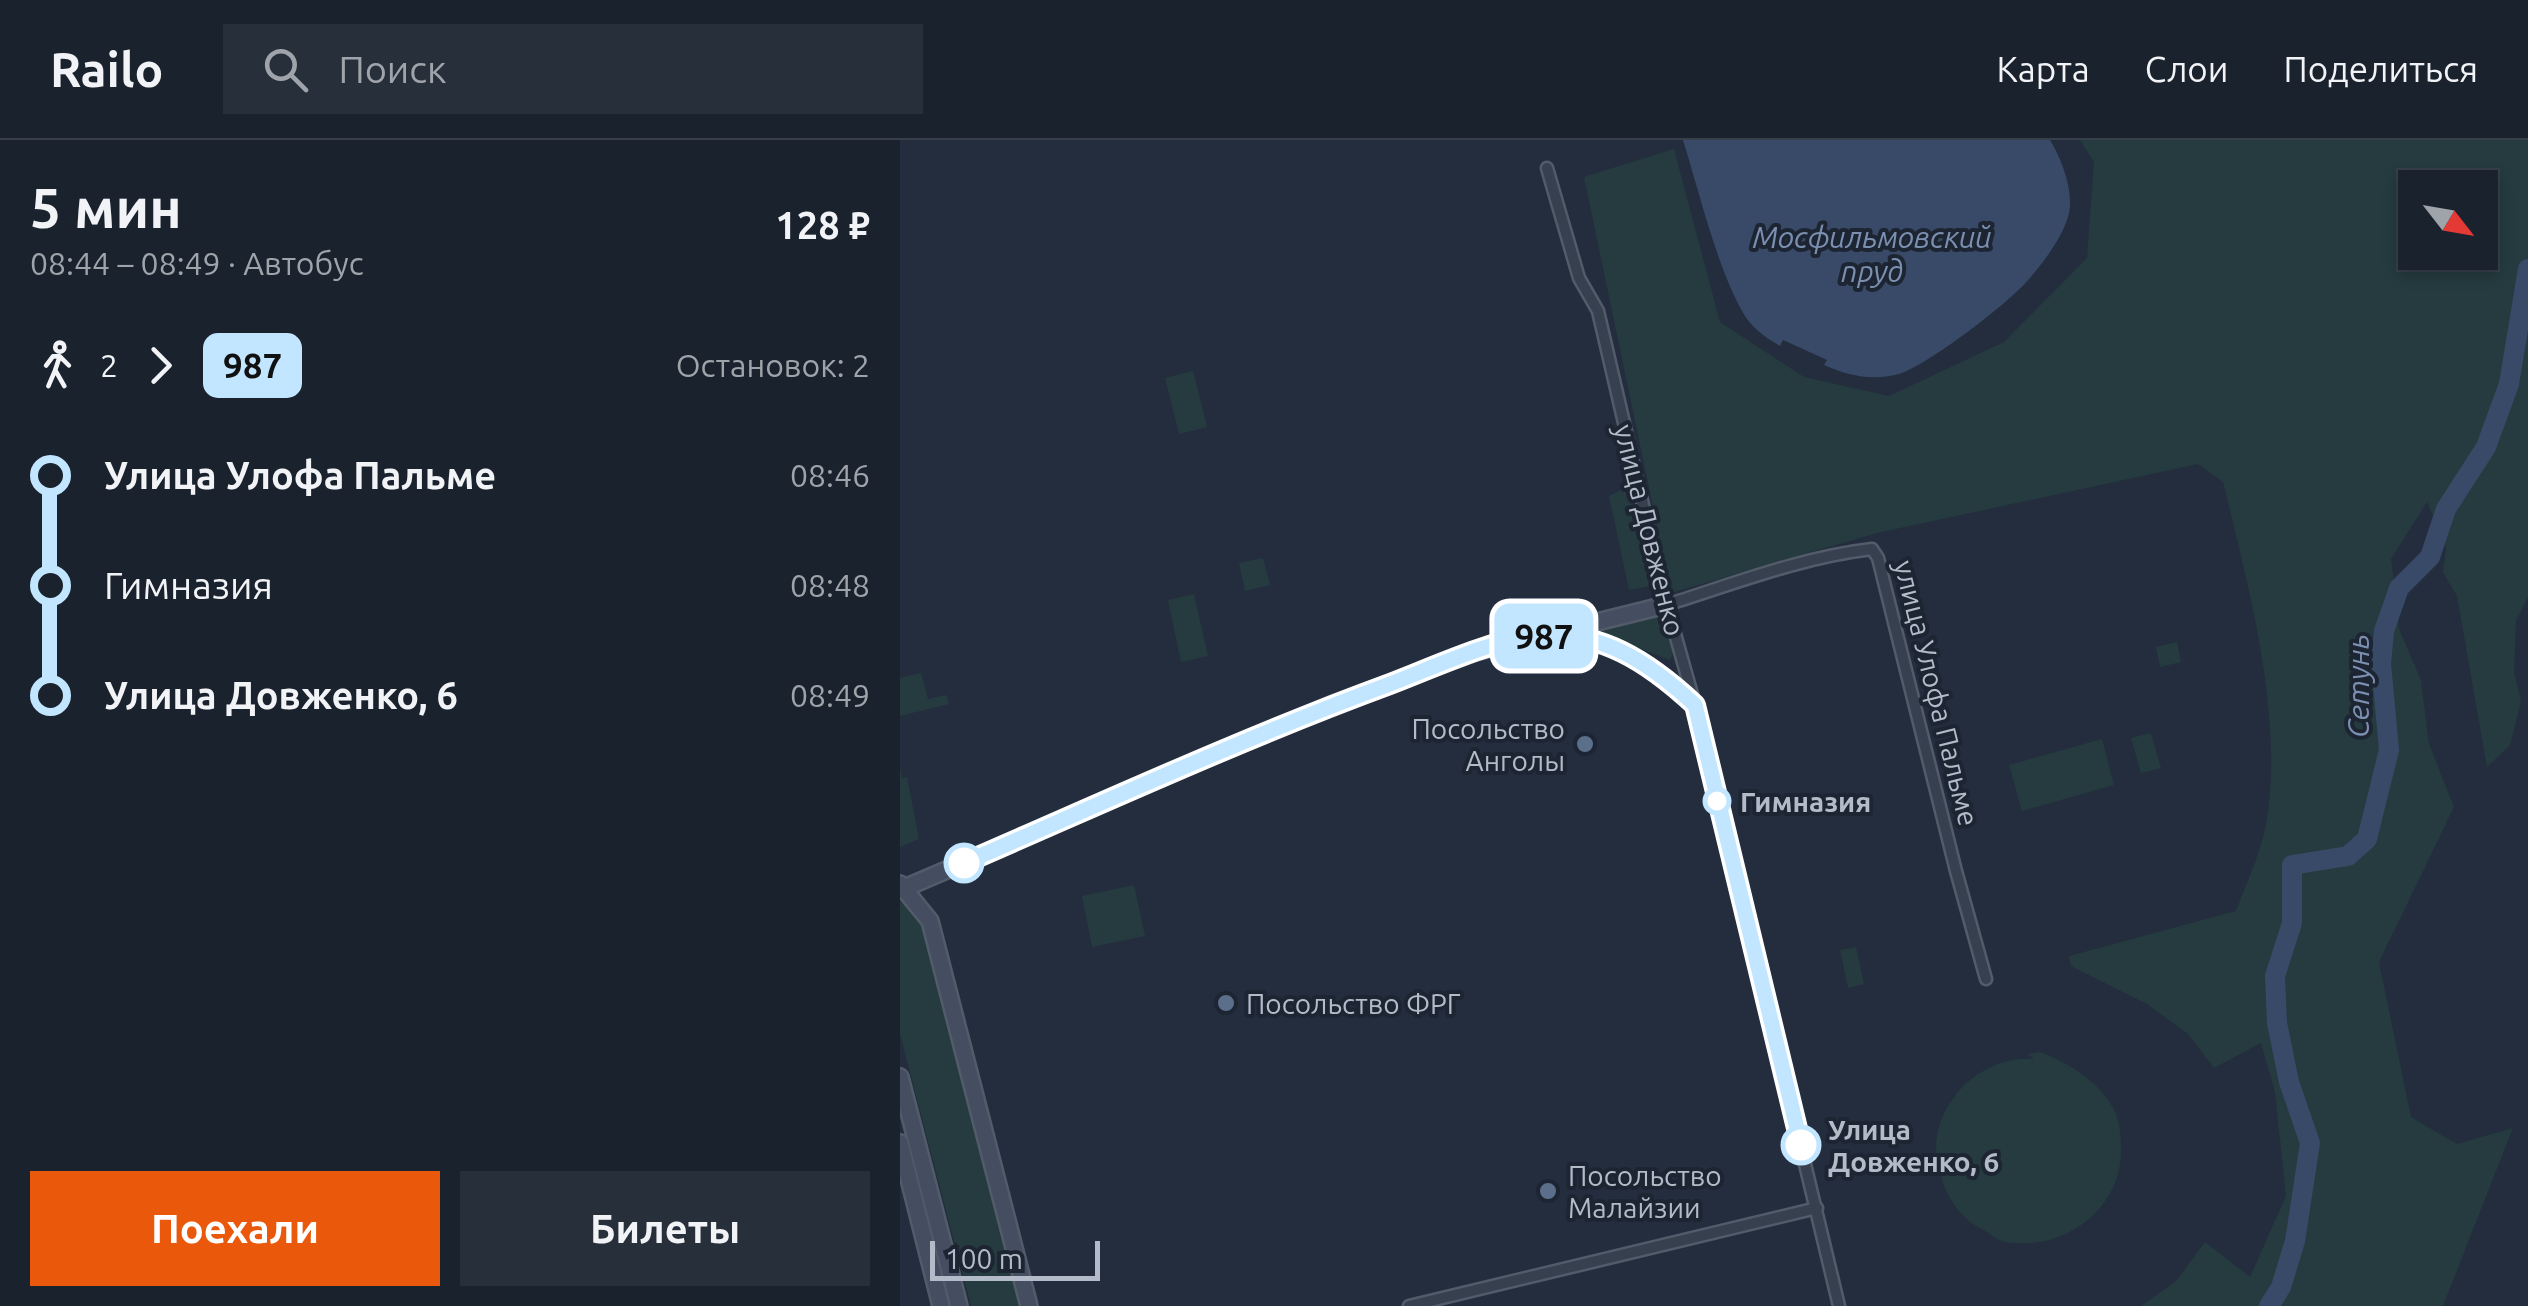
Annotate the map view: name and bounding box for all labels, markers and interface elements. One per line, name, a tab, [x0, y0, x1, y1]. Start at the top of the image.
search box	[223, 24, 923, 114]
text: Railo	[50, 42, 163, 96]
icon: search	[258, 42, 313, 97]
text: Поиск	[338, 48, 447, 90]
text: Карта	[1996, 49, 2090, 89]
text: Слои	[2145, 49, 2229, 89]
text: Поделиться	[2284, 49, 2478, 89]
north arrow	[2398, 170, 2498, 270]
map controls	[2398, 170, 2498, 270]
text: 5 мин	[30, 177, 182, 238]
text: 128 ₽	[775, 204, 870, 246]
water label: Мосфильмовский пруд	[1752, 220, 1992, 288]
text: 08:44 – 08:49 · Автобус	[30, 245, 364, 281]
icon: walk	[30, 338, 85, 393]
icon: forward	[133, 338, 188, 393]
text: 987	[223, 345, 282, 385]
text: 2	[100, 347, 118, 383]
text: Остановок: 2	[676, 347, 870, 383]
street label: улица Довженко	[1609, 421, 1691, 639]
text: Улица Улофа Пальме	[104, 454, 496, 496]
text: 08:46	[790, 457, 870, 493]
street label: улица Улофа Пальме	[1889, 557, 1985, 829]
text: Гимназия	[104, 564, 273, 606]
text: 08:48	[790, 567, 870, 603]
line badge: 987	[1486, 604, 1602, 668]
text: 987	[1514, 616, 1574, 656]
water label: Сетунь	[2341, 634, 2375, 738]
text: Улица Довженко, 6	[104, 674, 458, 716]
text: 08:49	[790, 677, 870, 713]
place label: Посольство Анголы	[1411, 713, 1565, 776]
marker: Посольство Анголы	[1574, 733, 1596, 755]
place label: Гимназия	[1740, 786, 1871, 817]
marker: Гимназия	[1704, 788, 1730, 814]
unlabelled marker	[945, 844, 983, 882]
place label: Посольство ФРГ	[1246, 988, 1461, 1019]
marker: Посольство ФРГ	[1215, 992, 1237, 1014]
place label: Улица Довженко, 6	[1828, 1114, 1999, 1177]
marker: Улица Довженко, 6	[1782, 1126, 1820, 1164]
place label: Посольство Малайзии	[1568, 1160, 1722, 1223]
button: Поехали	[30, 1171, 440, 1286]
button: Билеты	[460, 1171, 870, 1286]
marker: Посольство Малайзии	[1537, 1180, 1559, 1202]
scale bar	[930, 1236, 1100, 1280]
text: 100 m	[945, 1243, 1023, 1274]

